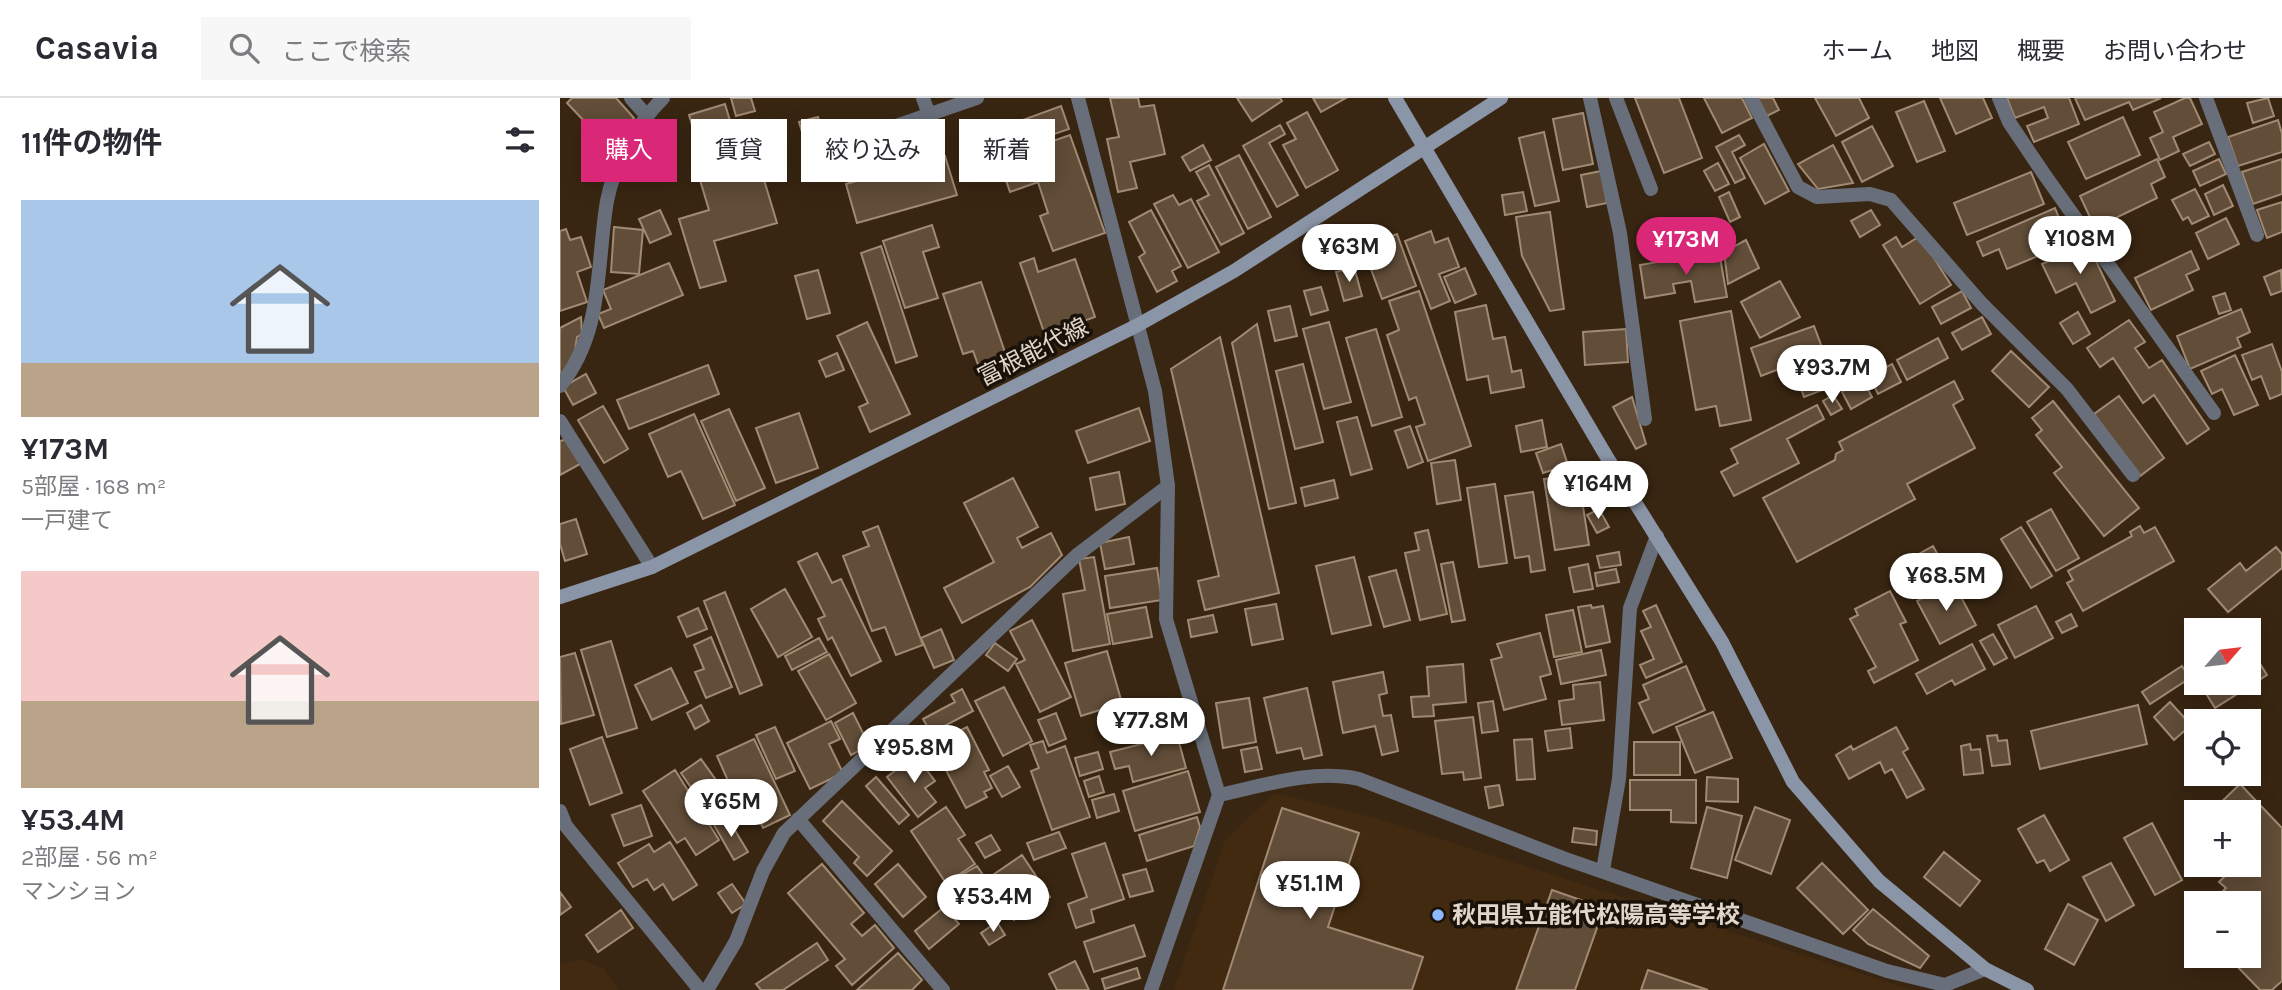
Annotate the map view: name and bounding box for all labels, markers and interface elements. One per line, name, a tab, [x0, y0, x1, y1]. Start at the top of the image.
search box	[201, 17, 691, 80]
text: Casavia	[35, 29, 159, 67]
icon: search	[225, 29, 263, 67]
text: ここで検索	[281, 36, 411, 67]
text: ホーム	[1822, 37, 1893, 65]
text: 地図	[1931, 37, 1979, 65]
text: 概要	[2017, 37, 2065, 65]
text: お問い合わせ	[2103, 37, 2247, 65]
chip: 購入	[581, 119, 677, 182]
chip: 賃貸	[691, 119, 787, 182]
chip: 絞り込み	[801, 119, 945, 182]
chip: 新着	[959, 119, 1055, 182]
icon: filters	[501, 121, 539, 159]
text: 11件の物件	[21, 125, 162, 161]
pin: ¥108M	[2031, 216, 2129, 276]
pin: ¥173M	[1637, 218, 1735, 277]
pin: ¥63M	[1308, 225, 1390, 284]
text: ¥108M	[2044, 225, 2116, 252]
text: ¥173M	[1652, 226, 1720, 253]
text: ¥63M	[1318, 233, 1380, 260]
icon: home	[217, 246, 343, 372]
street label: 富根能代線	[973, 312, 1093, 392]
pin: ¥93.7M	[1775, 345, 1889, 405]
text: ¥93.7M	[1793, 354, 1871, 381]
text: ¥173M	[21, 431, 109, 467]
pin: ¥164M	[1549, 462, 1647, 521]
text: ¥164M	[1563, 470, 1633, 497]
text: 5部屋 · 168 m²	[21, 473, 166, 500]
text: 一戸建て	[21, 507, 113, 534]
pin: ¥68.5M	[1889, 554, 2003, 613]
text: ¥68.5M	[1906, 562, 1986, 589]
icon: home	[217, 617, 343, 743]
north arrow	[2184, 618, 2261, 695]
map controls	[2184, 618, 2261, 968]
pin: ¥77.8M	[1094, 698, 1208, 758]
text: ¥77.8M	[1113, 707, 1189, 734]
button: locate	[2184, 709, 2261, 786]
pin: ¥95.8M	[857, 726, 971, 785]
text: ¥95.8M	[874, 734, 954, 761]
pin: ¥65M	[690, 780, 772, 839]
text: ¥65M	[701, 788, 761, 815]
button: +	[2184, 800, 2261, 877]
text: ¥53.4M	[21, 802, 125, 838]
text: 2部屋 · 56 m²	[21, 844, 158, 871]
pin: ¥51.1M	[1253, 862, 1367, 921]
text: ¥51.1M	[1276, 870, 1344, 897]
pin: ¥53.4M	[936, 874, 1050, 934]
text: マンション	[21, 878, 136, 905]
text: ¥53.4M	[953, 883, 1033, 910]
button: −	[2184, 891, 2261, 968]
place label: 秋田県立能代松陽高等学校	[1452, 901, 1740, 929]
marker: 秋田県立能代松陽高等学校	[1430, 907, 1446, 923]

